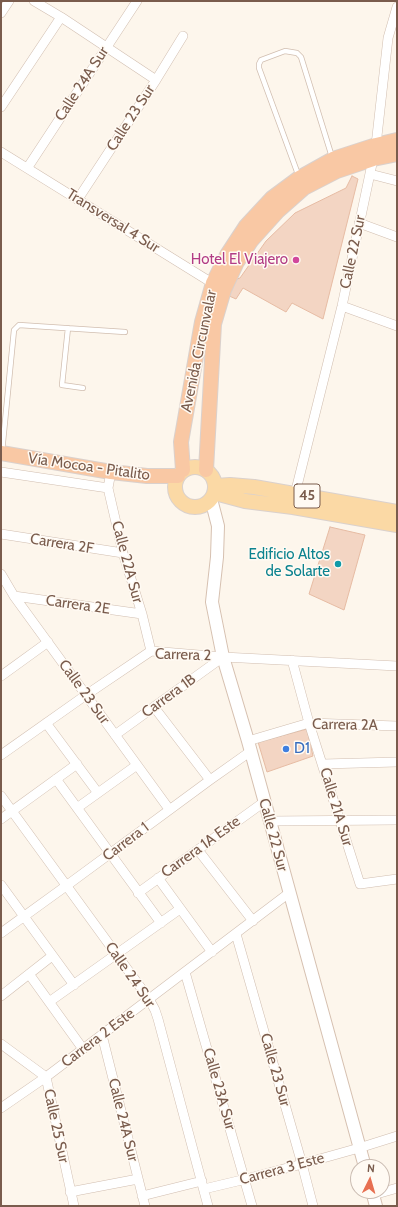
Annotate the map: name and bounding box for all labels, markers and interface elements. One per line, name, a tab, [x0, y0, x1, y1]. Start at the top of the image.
street label: Calle 24A Sur	[51, 43, 113, 125]
street label: Calle 23 Sur	[103, 82, 159, 154]
street label: Transversal 4 Sur	[63, 185, 163, 257]
street label: Calle 22 Sur	[336, 214, 370, 290]
place label: Hotel El Viajero	[191, 251, 288, 269]
marker: Hotel El Viajero	[291, 255, 301, 265]
street label: Avenida Circunvalar	[177, 288, 221, 414]
street label: Vía Mocoa - Pitalito	[27, 450, 151, 484]
road number: 45	[294, 484, 320, 508]
street label: Calle 22A Sur	[107, 519, 147, 605]
street label: Carrera 2F	[29, 530, 95, 558]
place label: Edificio Altos de Solarte	[249, 546, 330, 581]
marker: Edificio Altos de Solarte	[333, 559, 343, 569]
street label: Carrera 2E	[45, 592, 111, 618]
street label: Carrera 2	[154, 645, 212, 665]
street label: Calle 23 Sur	[55, 656, 113, 728]
street label: Carrera 1B	[138, 670, 200, 722]
street label: Carrera 2A	[312, 715, 378, 735]
place label: D1	[294, 740, 310, 758]
marker: D1	[281, 744, 291, 754]
street label: Calle 21A Sur	[316, 766, 356, 848]
street label: Calle 22 Sur	[255, 797, 291, 873]
street label: Carrera 1A Este	[158, 812, 244, 882]
street label: Carrera 1	[99, 819, 153, 865]
street label: Calle 24 Sur	[101, 939, 159, 1011]
street label: Carrera 2 Este	[58, 1005, 138, 1071]
street label: Calle 23 Sur	[256, 1031, 294, 1109]
street label: Calle 23A Sur	[199, 1046, 239, 1132]
street label: Calle 24A Sur	[104, 1077, 142, 1163]
street label: Calle 25 Sur	[39, 1087, 73, 1165]
street label: Carrera 3 Este	[238, 1149, 326, 1189]
north arrow	[350, 1159, 390, 1199]
text: N	[366, 1161, 375, 1175]

